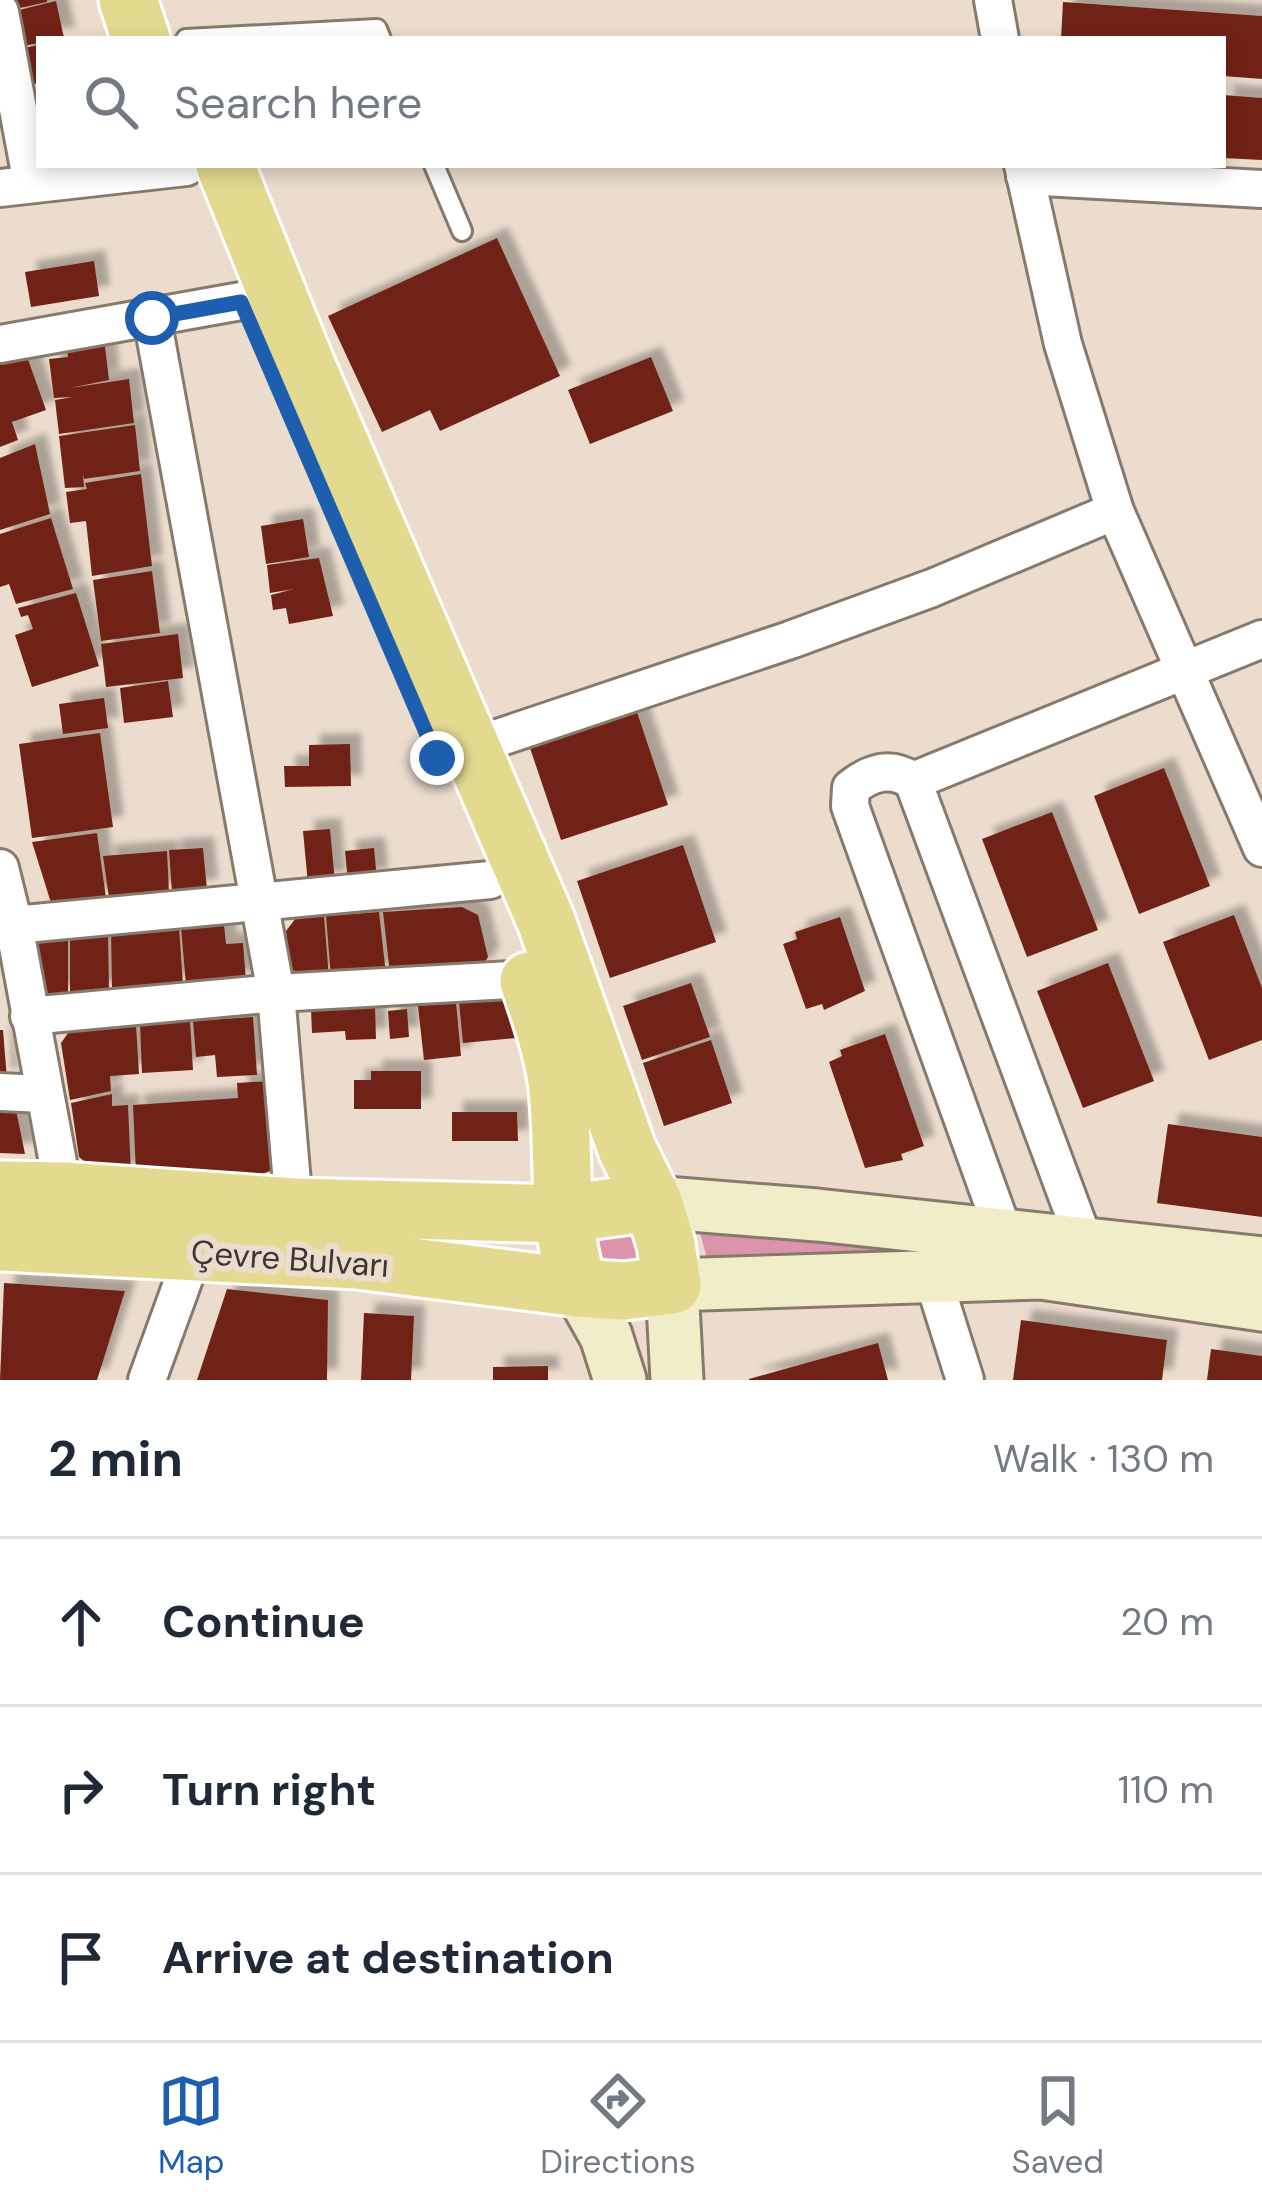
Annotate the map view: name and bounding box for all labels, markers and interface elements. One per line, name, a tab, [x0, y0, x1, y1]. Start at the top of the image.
search box	[36, 36, 1226, 168]
icon: search	[78, 69, 144, 135]
text: Search here	[174, 73, 422, 132]
route start	[125, 291, 179, 345]
route end	[410, 731, 464, 785]
street label: Çevre Bulvarı	[189, 1230, 390, 1287]
text: 2 min	[48, 1425, 183, 1492]
text: Walk · 130 m	[993, 1433, 1214, 1484]
icon: ahead	[48, 1589, 114, 1655]
text: Continue	[162, 1592, 365, 1651]
text: 20 m	[1120, 1596, 1214, 1647]
icon: right	[48, 1757, 114, 1823]
text: Turn right	[162, 1760, 376, 1819]
text: 110 m	[1118, 1764, 1214, 1815]
icon: arrive	[48, 1925, 114, 1991]
text: Arrive at destination	[162, 1928, 614, 1987]
tab: Map	[158, 2068, 224, 2183]
tab: Directions	[540, 2068, 696, 2183]
tab: Saved	[1012, 2068, 1104, 2183]

